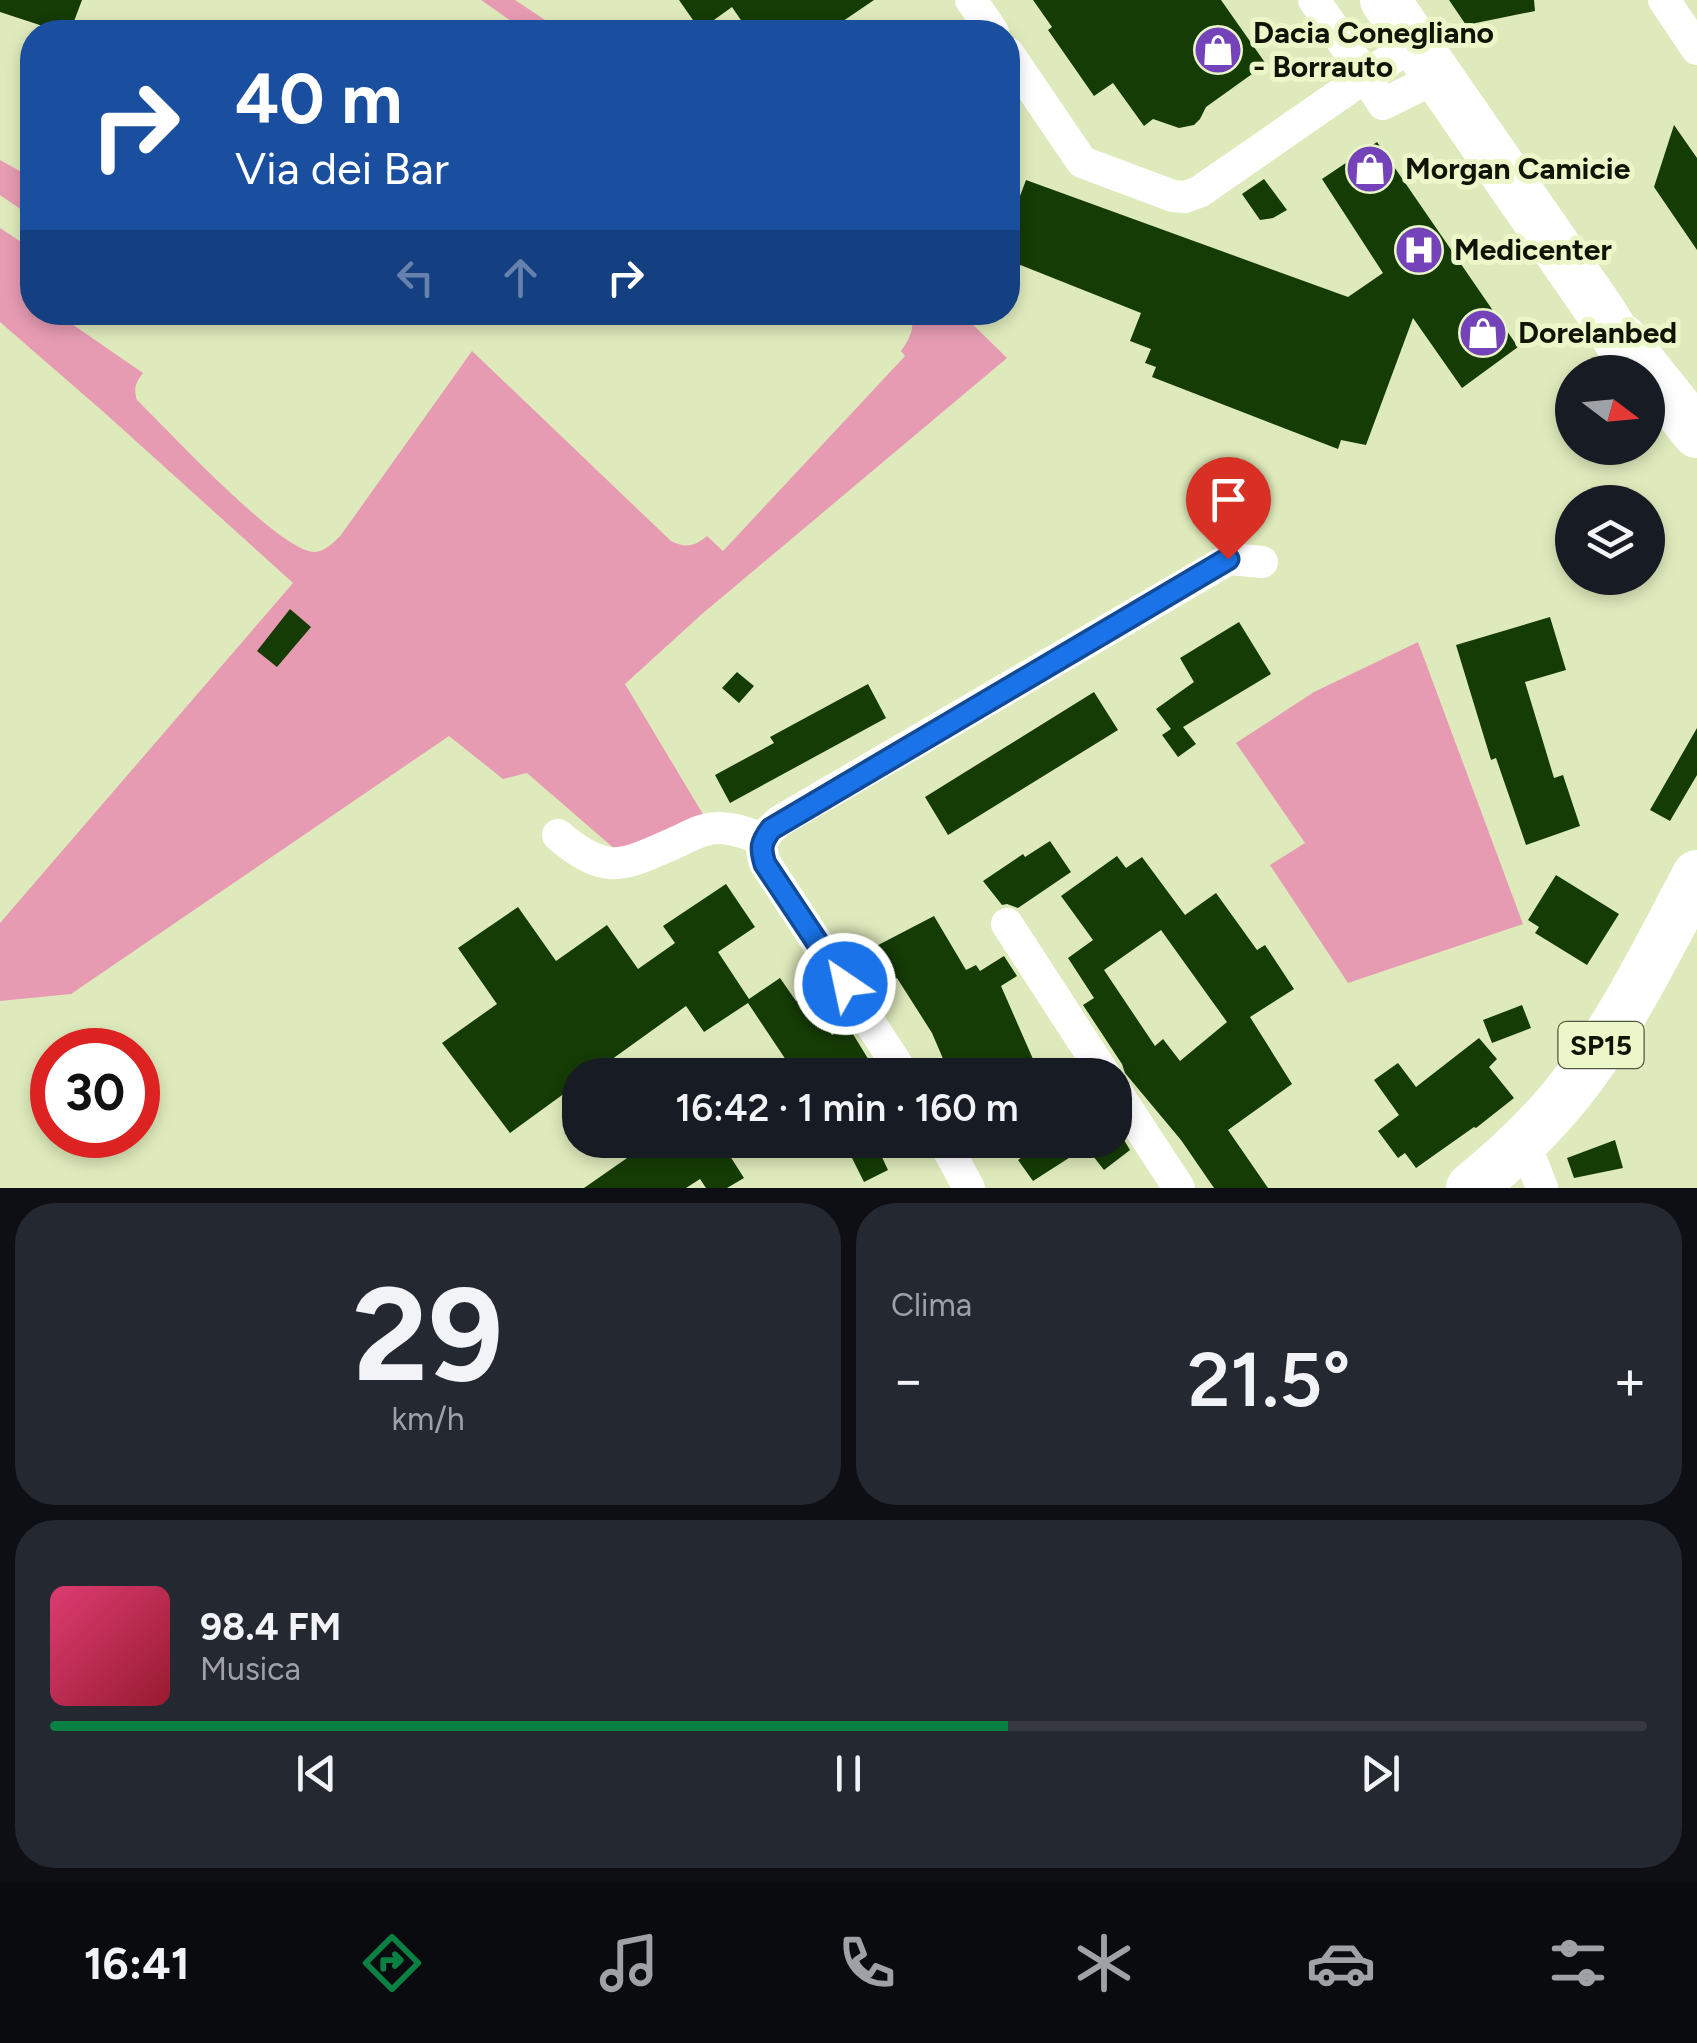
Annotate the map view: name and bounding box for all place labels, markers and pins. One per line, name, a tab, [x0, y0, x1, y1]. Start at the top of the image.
place label: Dacia Conegliano - Borrauto	[1253, 14, 1494, 85]
shop icon: Dacia Conegliano - Borrauto	[1192, 24, 1244, 76]
shop icon: Morgan Camicie	[1344, 143, 1396, 195]
place label: Morgan Camicie	[1405, 150, 1631, 187]
hospital icon: Medicenter	[1393, 224, 1445, 276]
place label: Medicenter	[1454, 231, 1612, 268]
shop icon: Dorelanbed	[1457, 307, 1509, 359]
place label: Dorelanbed	[1518, 314, 1677, 351]
pin	[1186, 457, 1271, 560]

